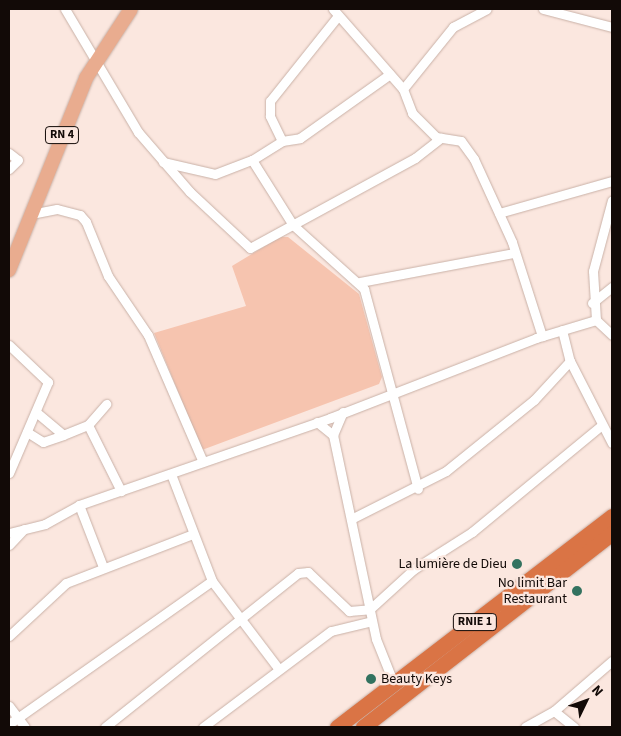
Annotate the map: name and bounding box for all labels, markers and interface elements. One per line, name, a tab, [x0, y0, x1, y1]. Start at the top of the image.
road number: RN 4	[44, 126, 80, 144]
place label: La lumière de Dieu	[399, 556, 507, 572]
marker: La lumière de Dieu	[511, 558, 523, 570]
place label: No limit Bar Restaurant	[498, 575, 567, 608]
marker: No limit Bar Restaurant	[571, 585, 583, 597]
road number: RNIE 1	[452, 612, 498, 632]
place label: Beauty Keys	[381, 671, 452, 687]
marker: Beauty Keys	[365, 673, 377, 685]
north arrow	[561, 676, 611, 726]
text: N	[587, 681, 608, 701]

